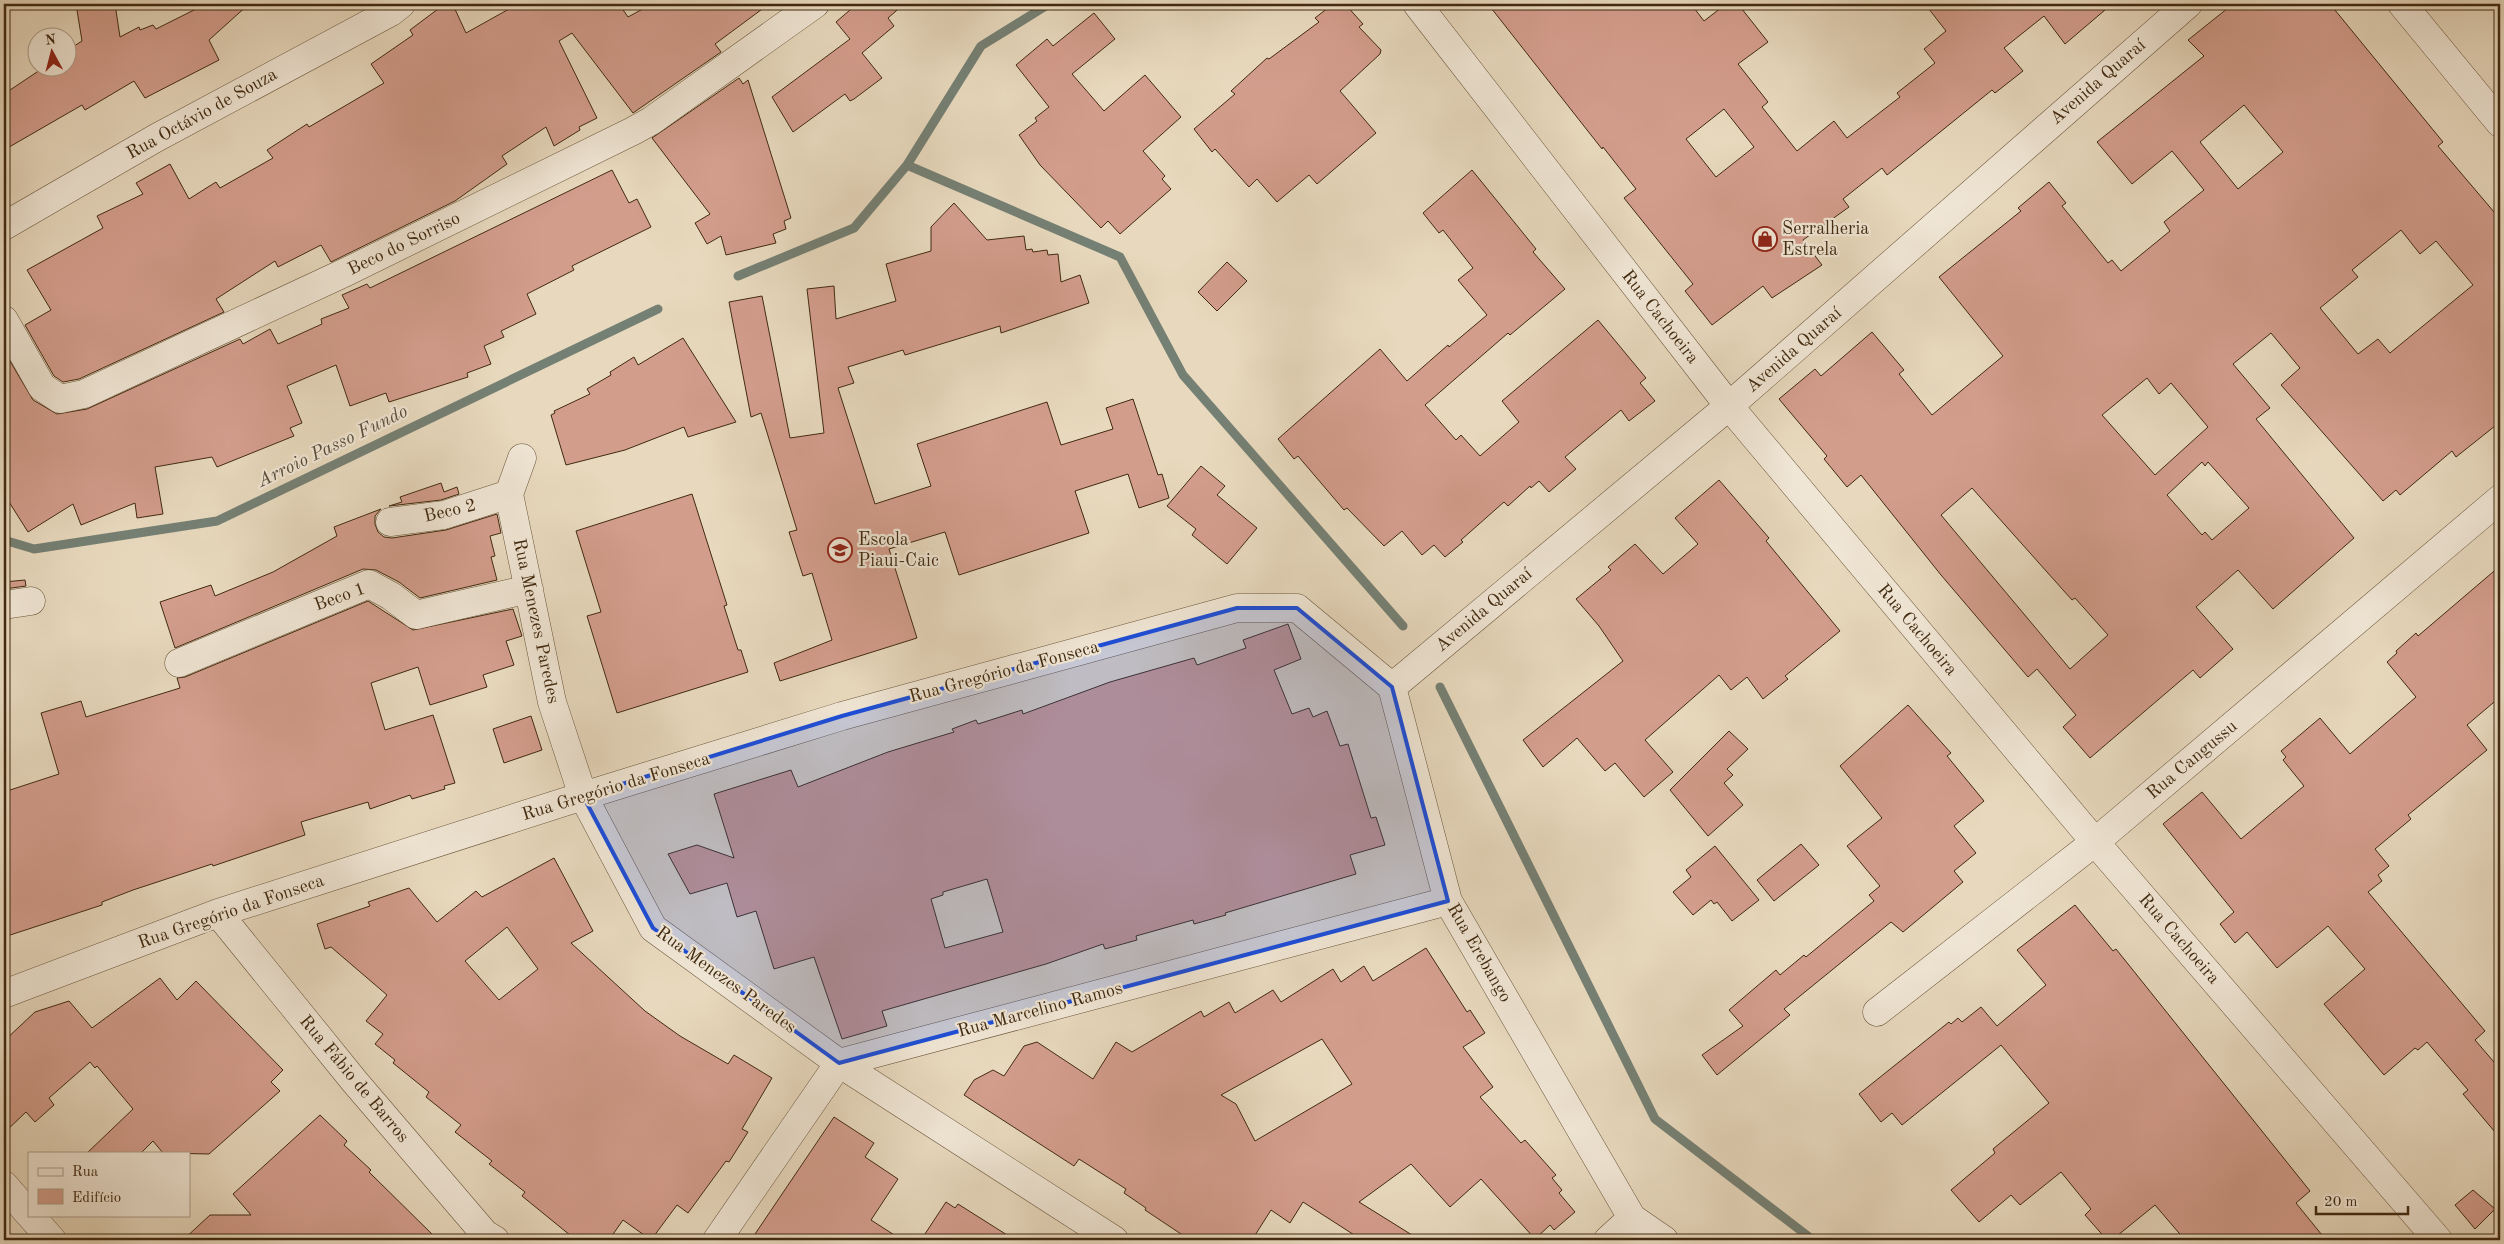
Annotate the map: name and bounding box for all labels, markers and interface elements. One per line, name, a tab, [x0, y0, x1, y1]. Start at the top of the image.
north arrow	[28, 28, 78, 78]
text: N	[44, 32, 57, 48]
street label: Avenida Quaraí	[2047, 36, 2149, 128]
street label: Rua Octávio de Souza	[124, 65, 280, 163]
street label: Beco do Sorriso	[345, 209, 463, 279]
place label: Serralheria Estrela	[1782, 220, 1869, 259]
shop icon: Serralheria Estrela	[1752, 226, 1778, 252]
street label: Rua Cachoeira	[1618, 267, 1702, 367]
street label: Avenida Quaraí	[1743, 304, 1845, 396]
water label: Arroio Passo Fundo	[254, 402, 411, 492]
street label: Beco 2	[422, 496, 478, 526]
place label: Escola Piaui-Caic	[858, 531, 939, 570]
street label: Rua Menezes Paredes	[510, 537, 562, 705]
school or university icon: Escola Piaui-Caic	[827, 537, 853, 563]
street label: Avenida Quaraí	[1432, 565, 1536, 655]
street label: Beco 1	[312, 579, 368, 615]
street label: Rua Cachoeira	[1874, 581, 1960, 679]
street label: Rua Gregório da Fonseca	[907, 638, 1101, 706]
street label: Rua Cangussu	[2143, 717, 2241, 803]
street label: Rua Gregório da Fonseca	[520, 750, 712, 824]
street label: Rua Gregório da Fonseca	[136, 872, 326, 952]
street label: Rua Cachoeira	[2135, 890, 2223, 988]
street label: Rua Erebango	[1443, 900, 1515, 1006]
street label: Rua Menezes Paredes	[653, 923, 800, 1037]
street label: Rua Marcelino Ramos	[955, 979, 1125, 1041]
street label: Rua Fábio de Barros	[296, 1012, 412, 1146]
legend	[28, 1152, 190, 1216]
text: Rua	[72, 1165, 99, 1180]
scale bar	[2316, 1184, 2409, 1216]
text: Edifício	[72, 1191, 121, 1206]
text: 20 m	[2324, 1195, 2358, 1210]

